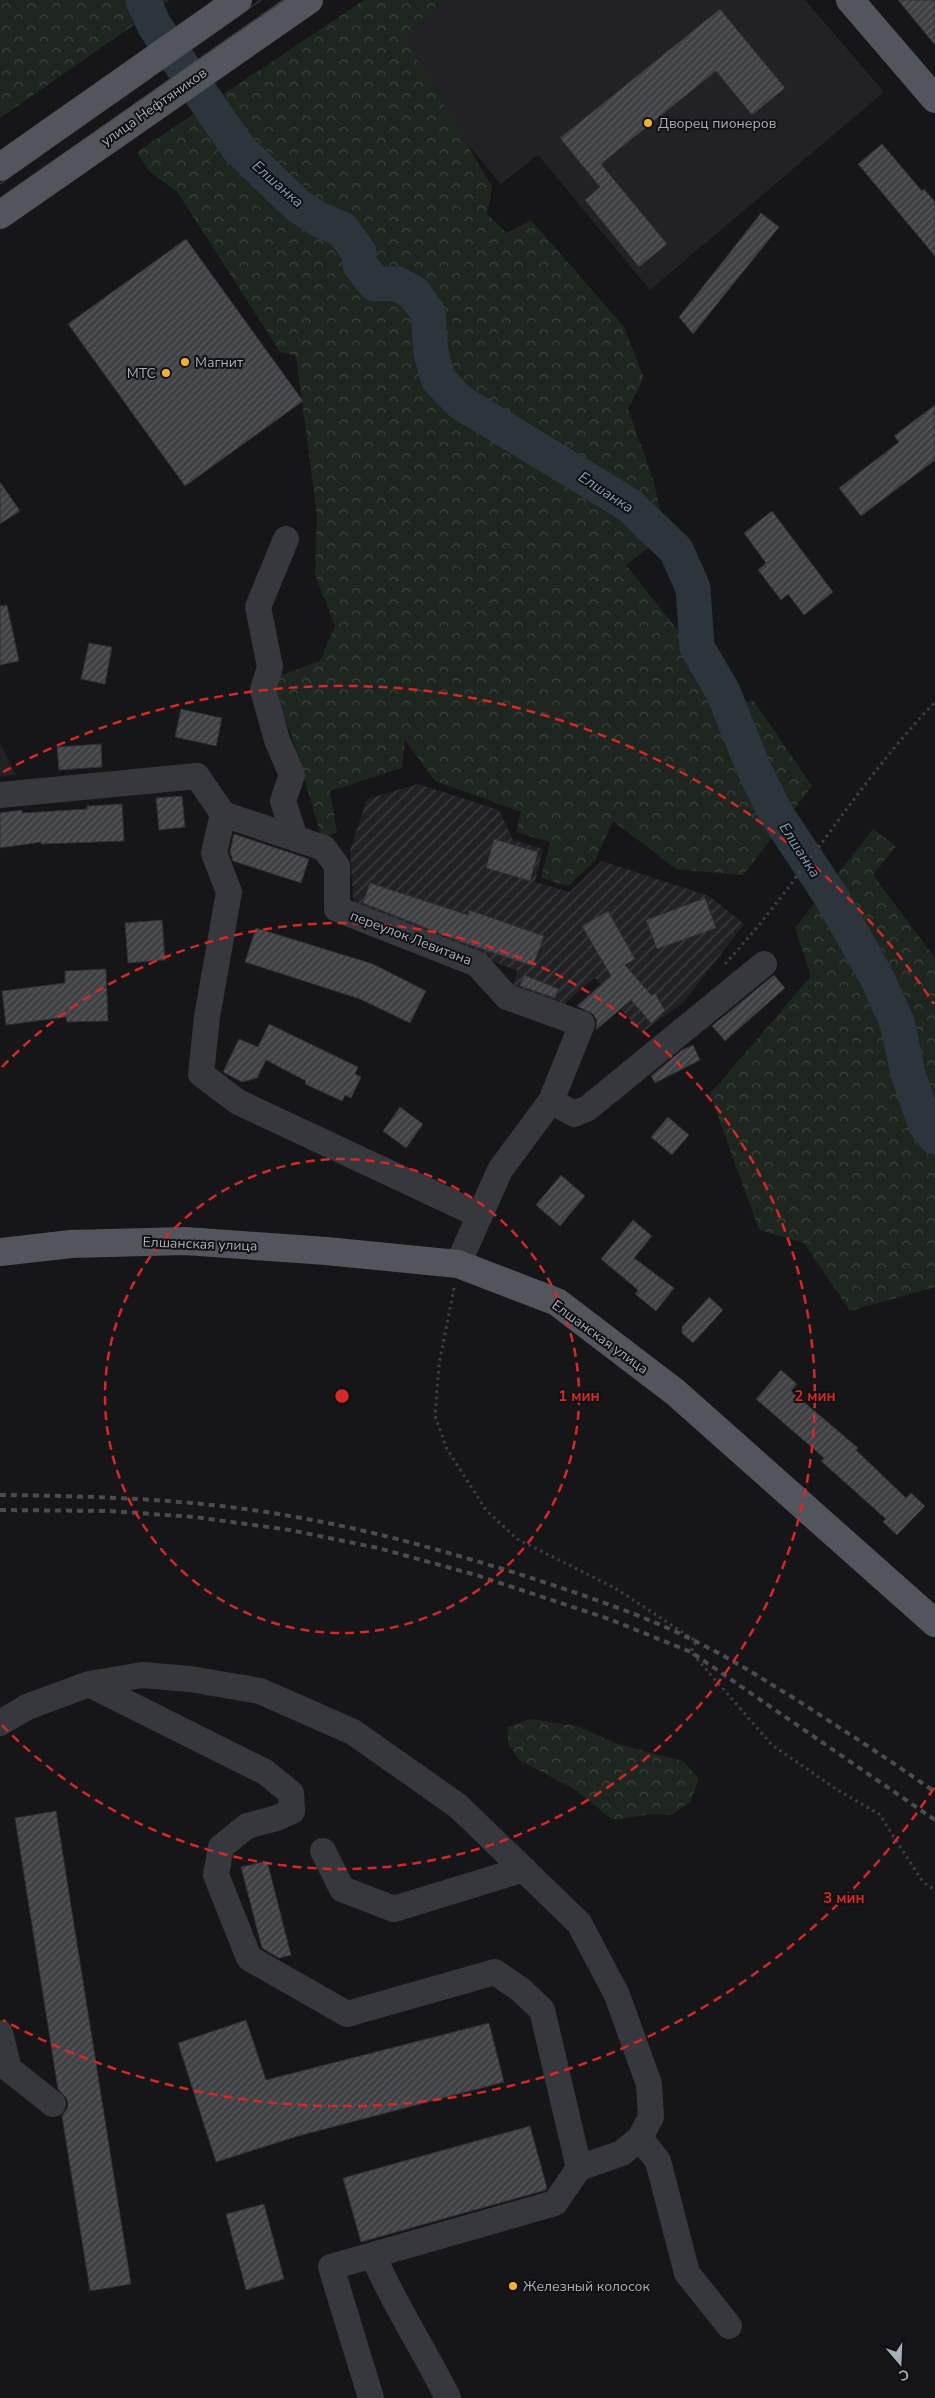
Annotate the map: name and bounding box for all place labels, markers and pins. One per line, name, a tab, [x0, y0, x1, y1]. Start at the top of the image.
place label: Дворец пионеров	[658, 114, 777, 133]
marker: Дворец пионеров	[642, 117, 654, 129]
place label: Магнит	[195, 353, 244, 372]
marker: Магнит	[179, 356, 191, 368]
place label: МТС	[127, 364, 156, 383]
marker: МТС	[160, 367, 172, 379]
centre of rings	[333, 1387, 351, 1405]
place label: Железный колосок	[523, 2277, 650, 2296]
marker: Железный колосок	[507, 2280, 519, 2292]

